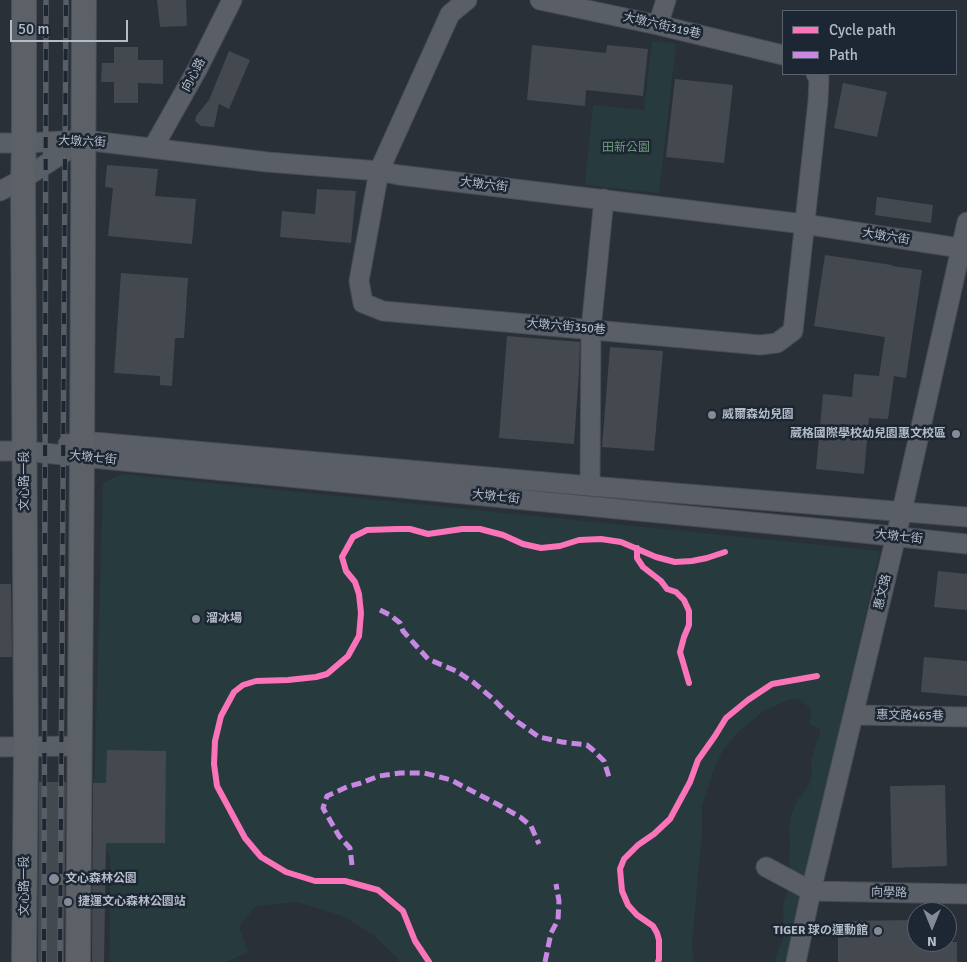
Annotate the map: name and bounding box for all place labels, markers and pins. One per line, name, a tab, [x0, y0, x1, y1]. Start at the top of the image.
place label: 威爾森幼兒園	[722, 408, 794, 422]
marker: 威爾森幼兒園	[706, 409, 718, 421]
place label: 葳格國際學校幼兒園惠文校區	[790, 427, 946, 441]
marker: 葳格國際學校幼兒園惠文校區	[950, 428, 962, 440]
place label: 溜冰場	[206, 612, 242, 626]
marker: 溜冰場	[190, 613, 202, 625]
marker: 文心森林公園	[47, 872, 61, 886]
place label: 文心森林公園	[65, 872, 137, 886]
place label: 捷運文心森林公園站	[78, 895, 186, 909]
marker: 捷運文心森林公園站	[62, 896, 74, 908]
place label: TIGER 球の運動館	[773, 924, 868, 938]
marker: TIGER 球の運動館	[872, 925, 884, 937]

